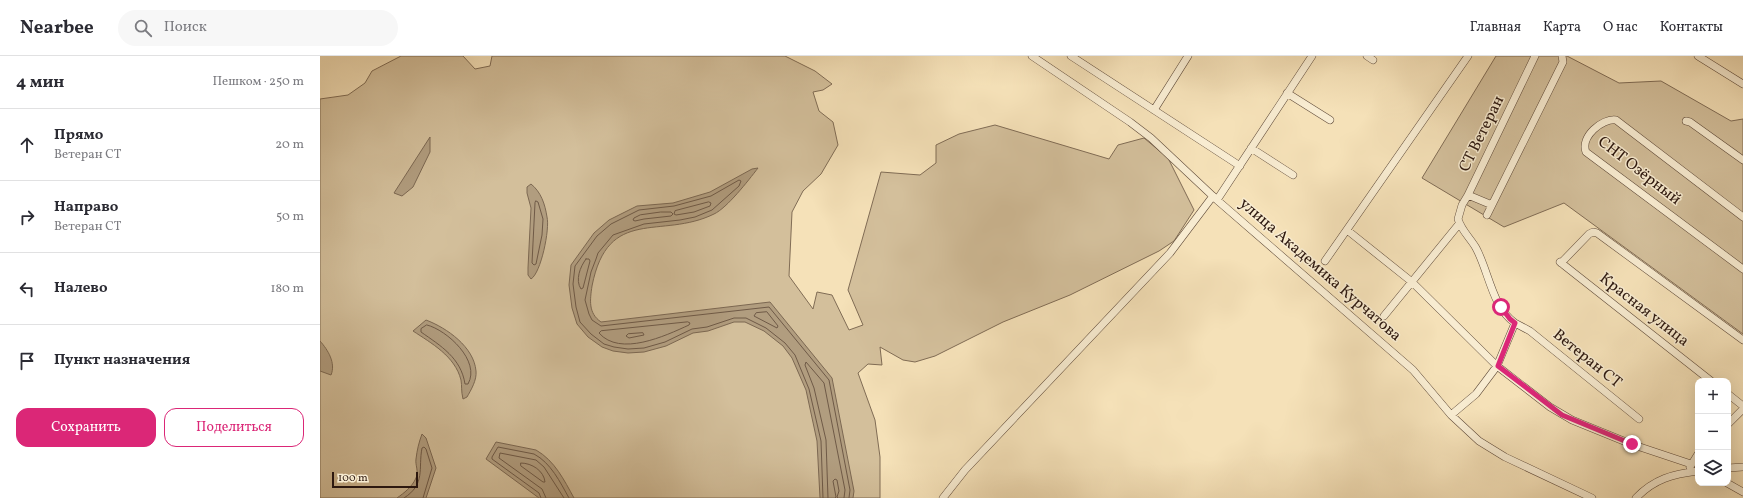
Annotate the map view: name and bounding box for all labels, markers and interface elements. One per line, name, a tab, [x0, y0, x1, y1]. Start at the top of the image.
search box	[118, 10, 398, 46]
text: Nearbee	[20, 15, 94, 41]
icon: search	[132, 17, 154, 39]
text: Поиск	[164, 17, 207, 38]
text: Главная	[1470, 18, 1521, 37]
text: Карта	[1543, 18, 1581, 37]
text: О нас	[1603, 18, 1638, 37]
text: Контакты	[1660, 18, 1723, 37]
text: 4 мин	[16, 71, 64, 94]
text: Пешком · 250 m	[212, 73, 304, 91]
street label: СТ Ветеран	[1454, 92, 1510, 176]
text: Прямо	[54, 125, 103, 146]
street label: СНТ Озёрный	[1593, 131, 1685, 211]
icon: ahead	[16, 134, 38, 156]
text: 20 m	[275, 136, 304, 154]
text: Ветеран СТ	[54, 146, 121, 164]
street label: улица Академика Курчатова	[1234, 193, 1406, 347]
text: Направо	[54, 197, 118, 218]
icon: right	[16, 206, 38, 228]
text: 50 m	[276, 208, 304, 226]
text: Ветеран СТ	[54, 218, 121, 236]
street label: Красная улица	[1594, 268, 1694, 352]
icon: left	[16, 278, 38, 300]
text: Налево	[54, 278, 108, 299]
text: 180 m	[270, 280, 304, 298]
route start	[1492, 298, 1510, 316]
street label: Ветеран СТ	[1548, 324, 1626, 394]
icon: arrive	[16, 350, 38, 372]
text: Пункт назначения	[54, 350, 190, 371]
map controls	[1695, 378, 1731, 486]
button: +	[1695, 378, 1731, 414]
button: Сохранить	[16, 408, 156, 447]
button: Поделиться	[164, 408, 304, 447]
button: −	[1695, 414, 1731, 450]
route end	[1623, 435, 1641, 453]
button: layers	[1695, 450, 1731, 486]
scale bar	[332, 470, 418, 489]
text: 100 m	[338, 471, 368, 486]

